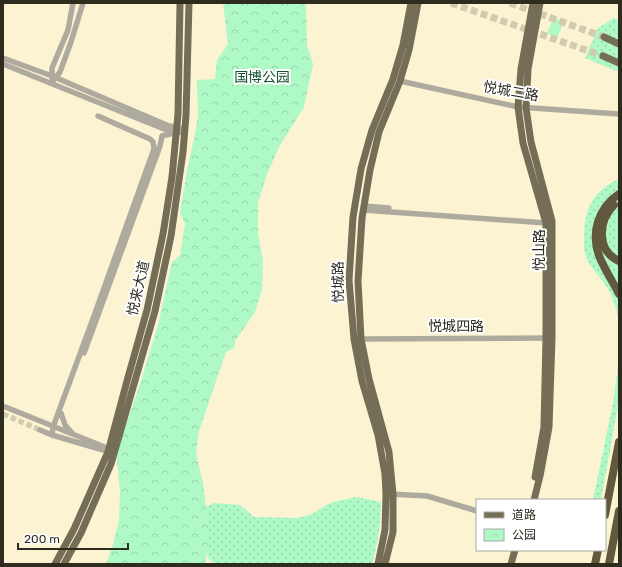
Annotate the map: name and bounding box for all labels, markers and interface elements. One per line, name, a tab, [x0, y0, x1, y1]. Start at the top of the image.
park label: 国博公园	[234, 69, 290, 86]
street label: 悦城二路	[482, 78, 540, 105]
street label: 悦山路	[531, 229, 548, 271]
street label: 悦来大道	[124, 259, 153, 317]
street label: 悦城路	[330, 261, 347, 303]
street label: 悦城四路	[428, 318, 484, 335]
legend	[476, 499, 606, 551]
text: 道路	[512, 508, 536, 522]
scale bar	[18, 525, 128, 551]
text: 公园	[512, 528, 536, 542]
text: 200 m	[24, 532, 60, 546]

